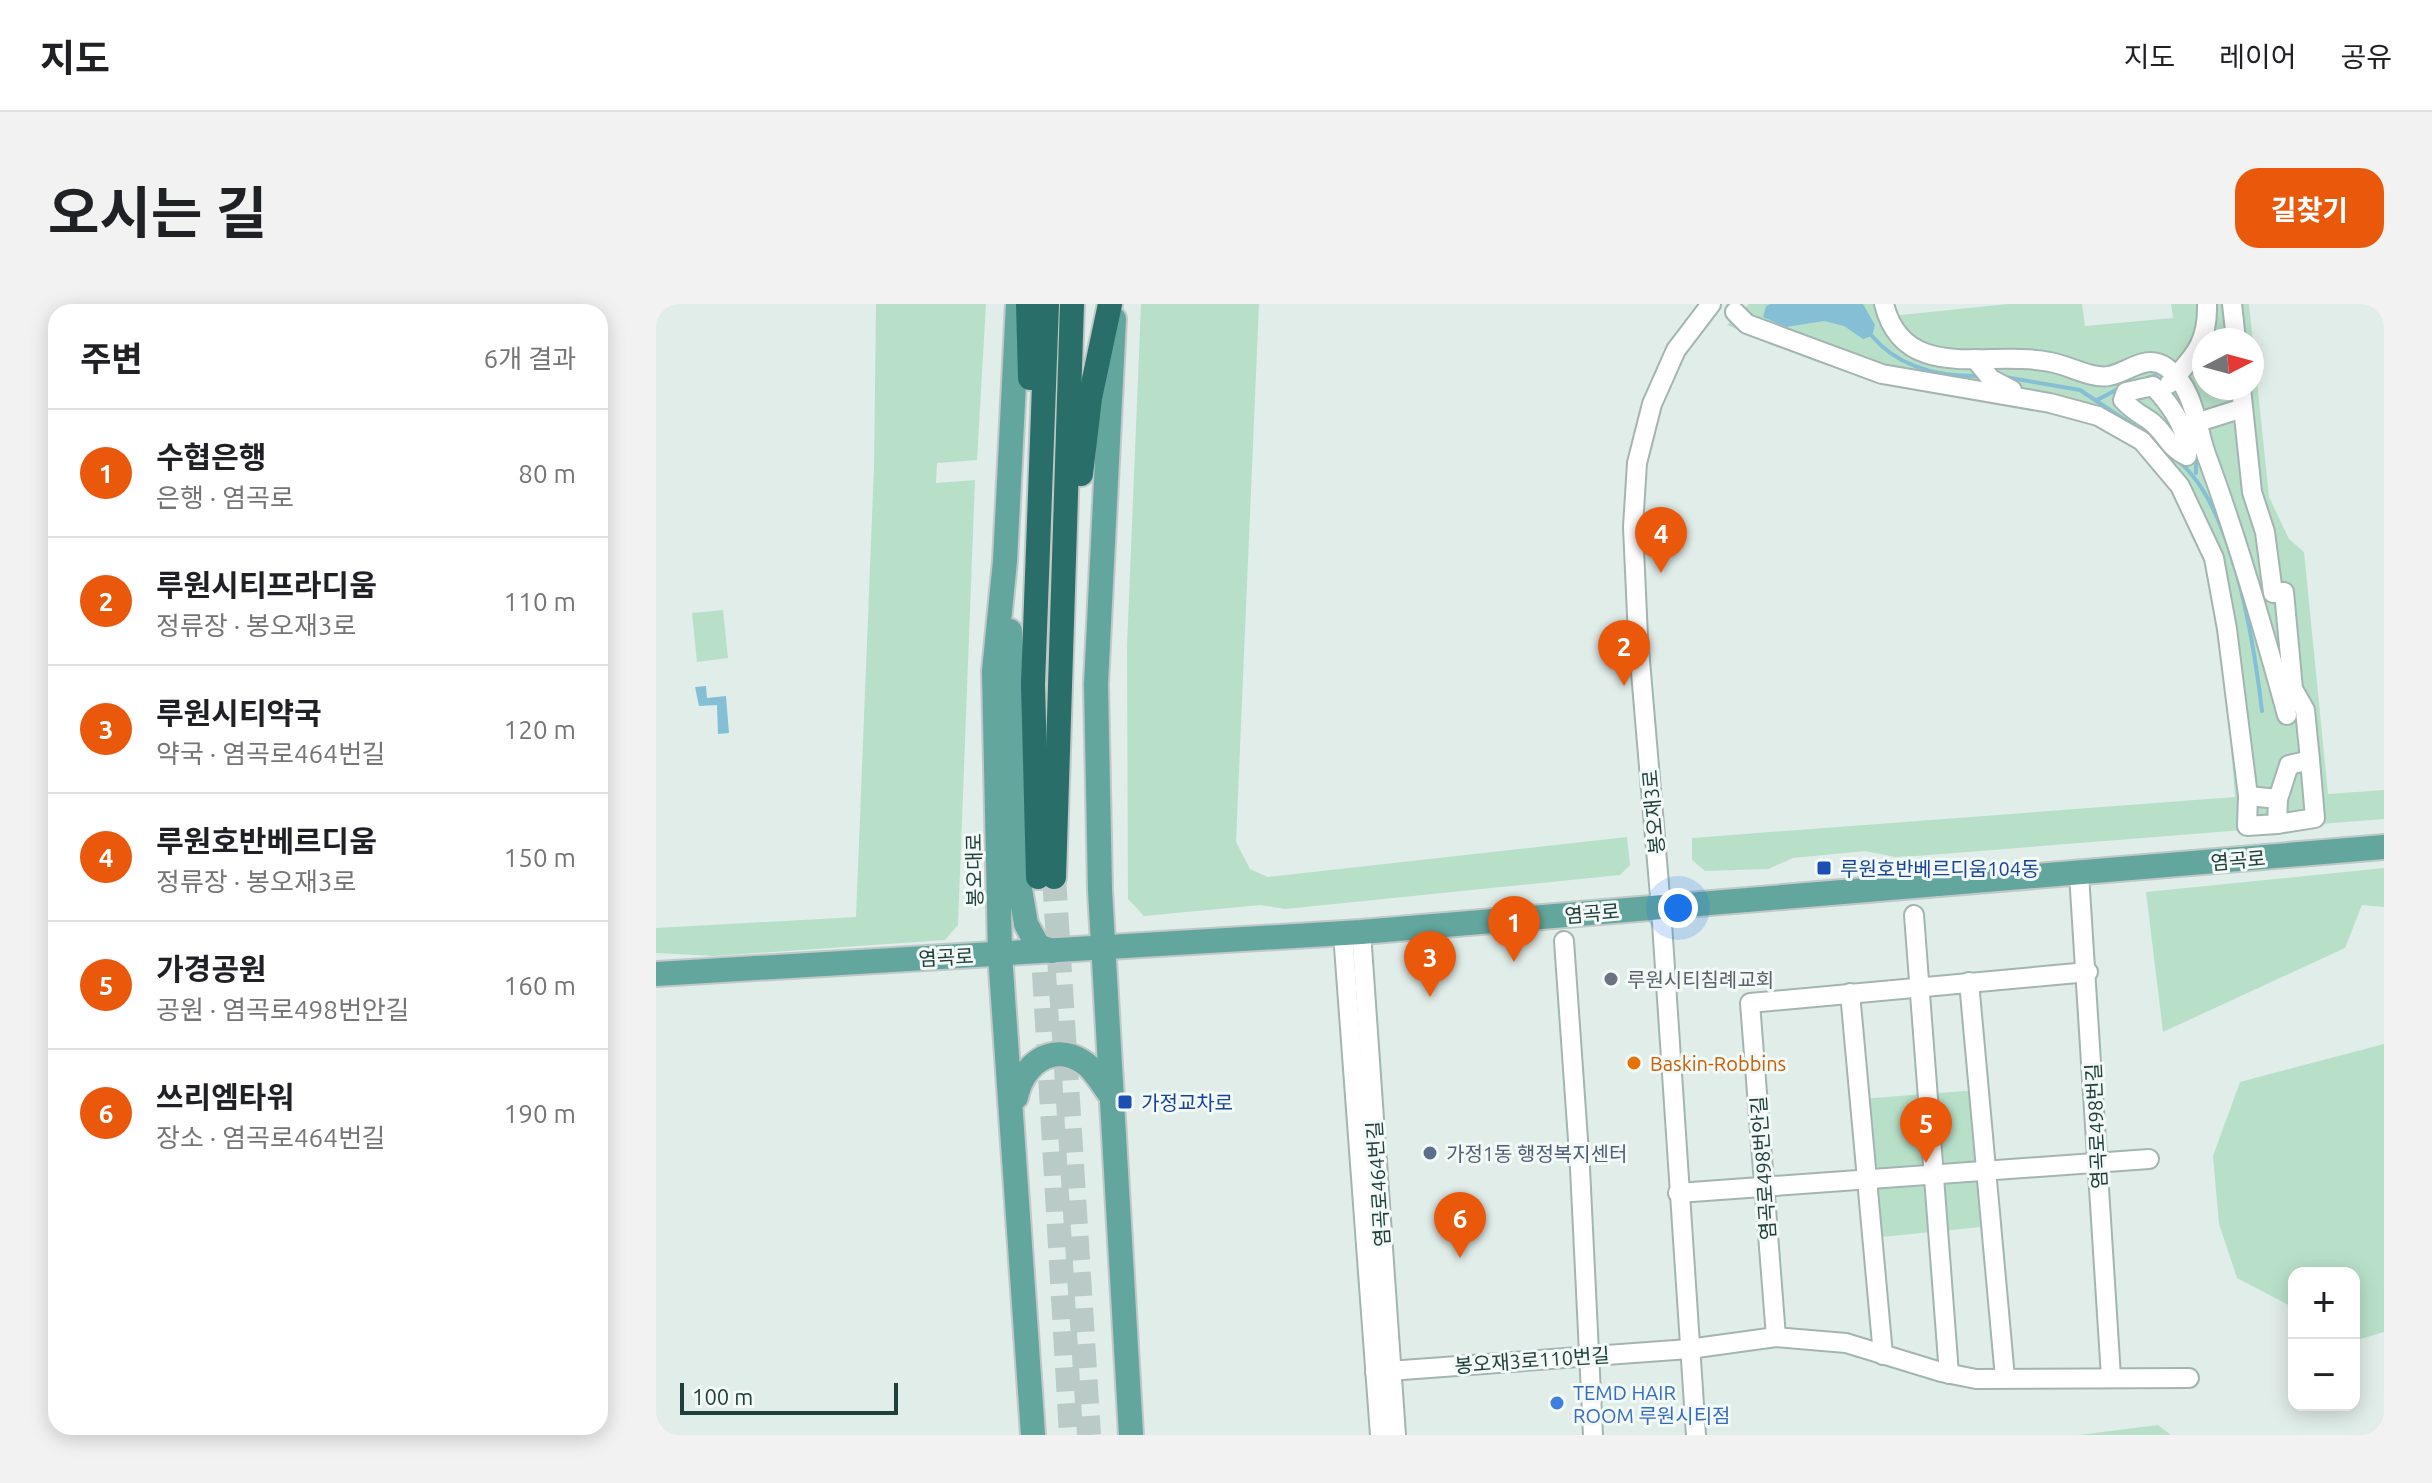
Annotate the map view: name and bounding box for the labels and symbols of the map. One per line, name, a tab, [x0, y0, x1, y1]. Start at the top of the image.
north arrow	[2192, 328, 2264, 400]
pin: 4	[1635, 507, 1687, 573]
pin: 2	[1598, 620, 1650, 686]
street label: 봉오재3로	[1638, 769, 1668, 855]
street label: 봉오대로	[962, 833, 986, 907]
street label: 염곡로	[2210, 846, 2266, 874]
place label: 루원호반베르디움104동	[1840, 857, 2039, 880]
marker: 루원호반베르디움104동	[1815, 859, 1833, 877]
your location	[1658, 888, 1698, 928]
pin: 1	[1488, 896, 1540, 962]
street label: 염곡로	[1564, 899, 1620, 927]
pin: 3	[1404, 931, 1456, 997]
street label: 염곡로	[918, 944, 974, 970]
place label: 루원시티침례교회	[1627, 968, 1774, 991]
marker: 루원시티침례교회	[1602, 970, 1620, 988]
place label: Baskin-Robbins	[1650, 1052, 1786, 1075]
marker: Baskin-Robbins	[1625, 1054, 1643, 1072]
street label: 염곡로498번길	[2081, 1063, 2111, 1189]
place label: 가정교차로	[1141, 1091, 1233, 1114]
marker: 가정교차로	[1116, 1093, 1134, 1111]
street label: 염곡로498번안길	[1746, 1095, 1780, 1241]
pin: 5	[1900, 1097, 1952, 1163]
street label: 염곡로464번길	[1362, 1120, 1394, 1248]
place label: 가정1동 행정복지센터	[1446, 1142, 1627, 1165]
marker: 가정1동 행정복지센터	[1421, 1144, 1439, 1162]
pin: 6	[1434, 1192, 1486, 1258]
street label: 봉오재3로110번길	[1454, 1343, 1610, 1377]
scale bar	[680, 1379, 898, 1415]
place label: TEMD HAIR ROOM 루원시티점	[1573, 1381, 1730, 1427]
marker: TEMD HAIR ROOM 루원시티점	[1548, 1394, 1566, 1412]

